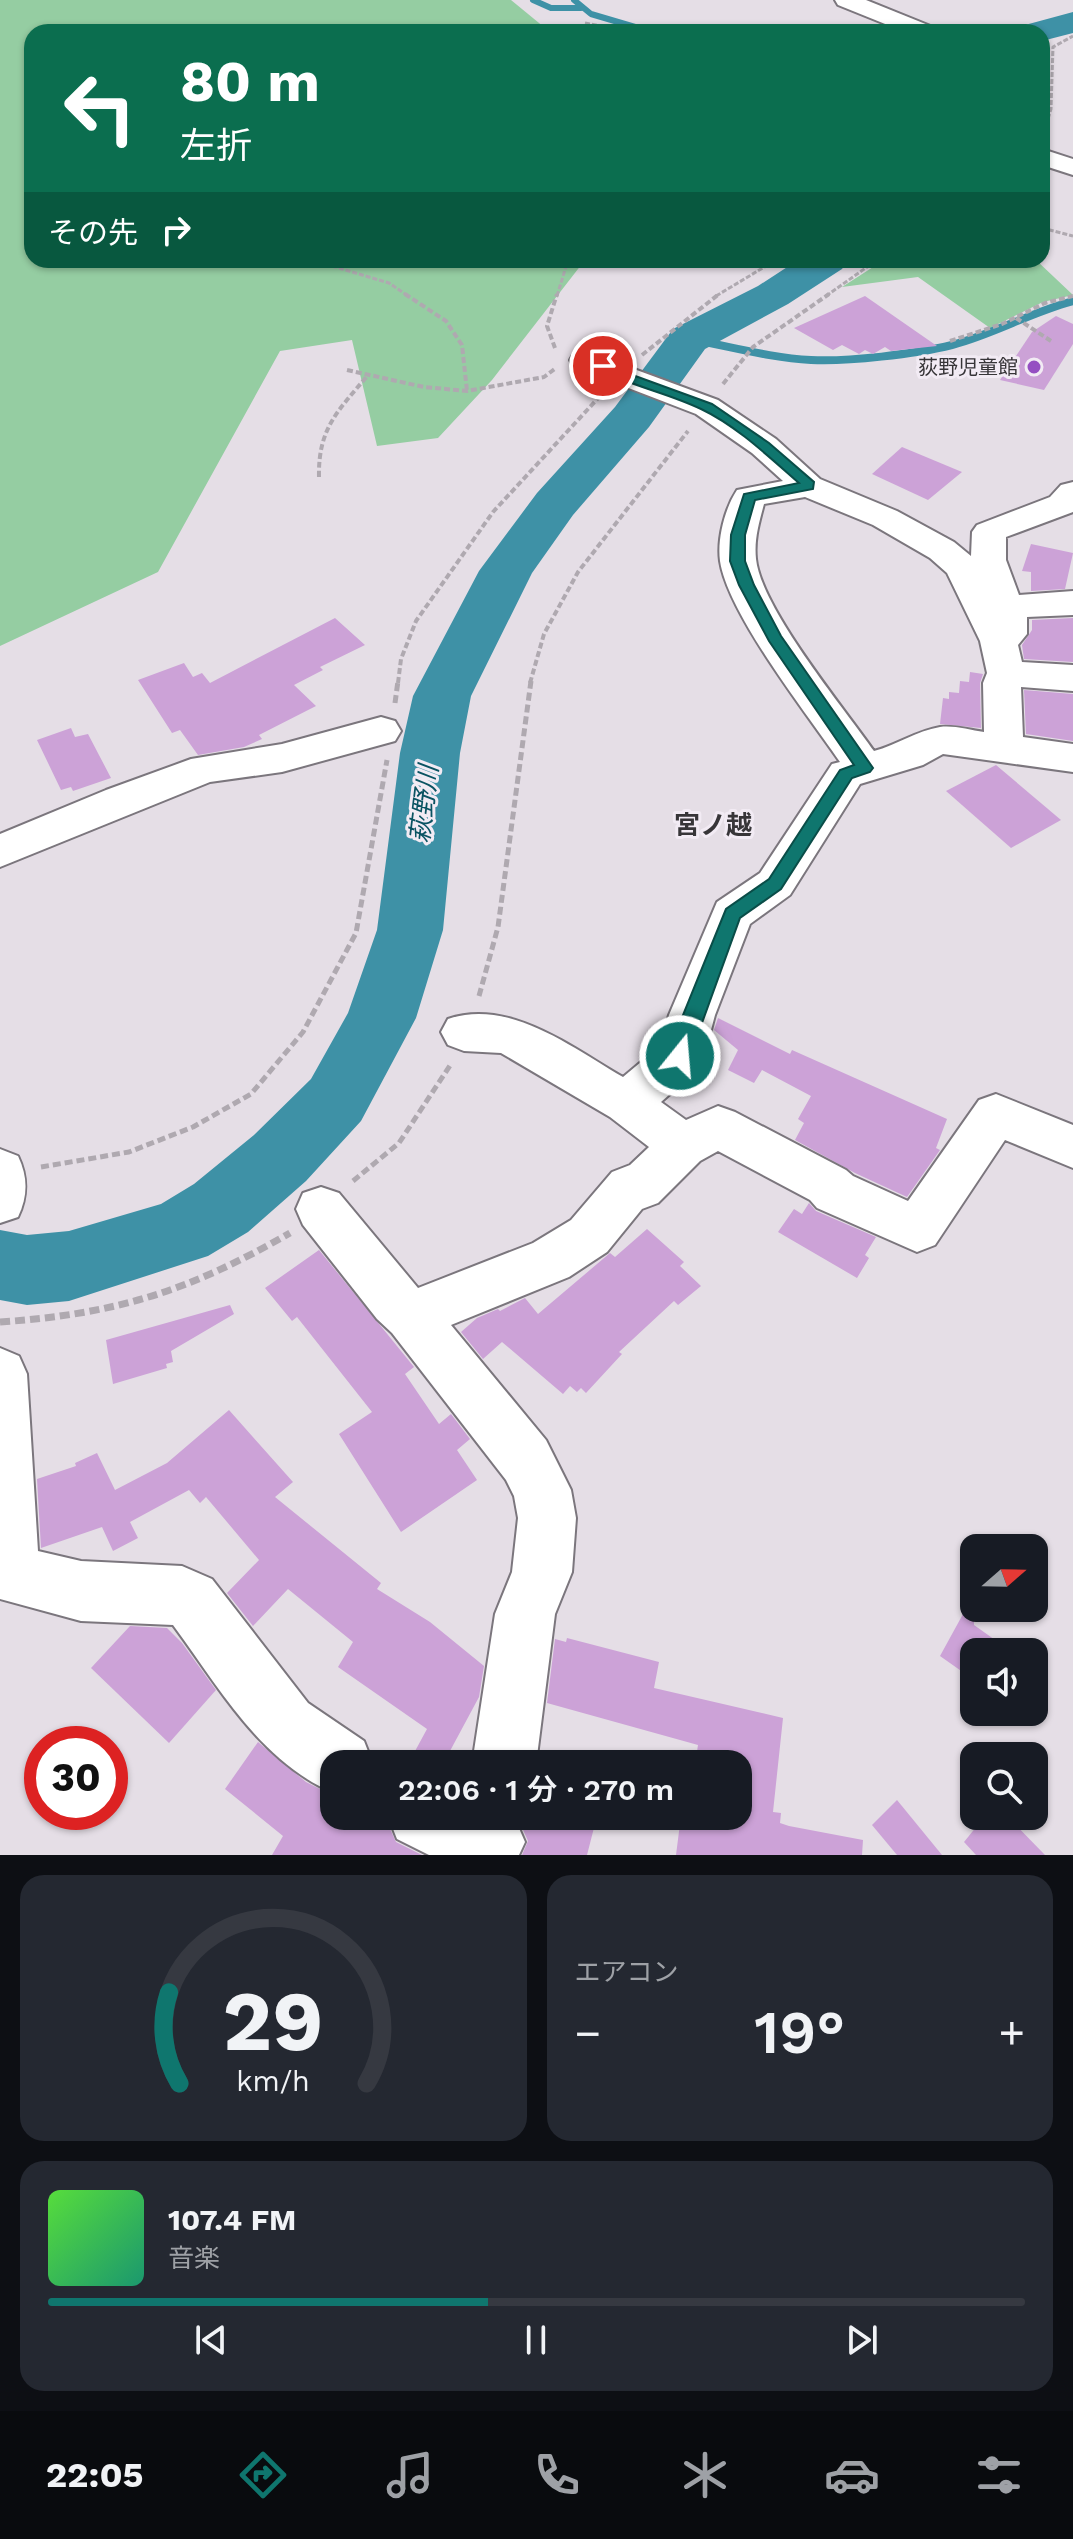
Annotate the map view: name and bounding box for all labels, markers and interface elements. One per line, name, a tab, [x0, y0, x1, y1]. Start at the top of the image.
text: 80 m	[180, 49, 320, 115]
icon: left	[48, 56, 152, 160]
text: 左折	[180, 125, 252, 167]
icon: right	[154, 208, 198, 252]
text: その先	[48, 215, 138, 250]
pin	[569, 332, 637, 400]
icon: arrive	[581, 344, 625, 388]
place label: 荻野児童館	[918, 355, 1018, 379]
marker: 荻野児童館	[1025, 358, 1043, 376]
water label: 萩野川	[404, 760, 444, 845]
district label: 宮ノ越	[674, 810, 752, 840]
position arrow	[638, 1014, 722, 1098]
north arrow	[960, 1534, 1048, 1622]
map controls	[960, 1534, 1048, 1830]
button: sound	[960, 1638, 1048, 1726]
speed limit sign: 30	[24, 1726, 128, 1830]
button: search	[960, 1742, 1048, 1830]
text: 22:06 · 1 分 · 270 m	[398, 1772, 674, 1807]
text: エアコン	[575, 1957, 679, 1987]
text: 29	[223, 1973, 324, 2070]
text: 19°	[754, 1997, 845, 2068]
text: −	[575, 2007, 601, 2059]
text: +	[998, 2007, 1025, 2059]
text: km/h	[236, 2064, 310, 2098]
text: 107.4 FM	[168, 2202, 296, 2237]
text: 音楽	[168, 2243, 220, 2273]
icon: previous	[189, 2318, 233, 2362]
icon: pause	[514, 2318, 558, 2362]
icon: next	[840, 2318, 884, 2362]
icon: directions	[235, 2447, 291, 2503]
icon: music	[382, 2447, 438, 2503]
icon: phone	[529, 2447, 585, 2503]
icon: climate	[677, 2447, 733, 2503]
icon: car	[824, 2447, 880, 2503]
icon: filters	[971, 2447, 1027, 2503]
text: 22:05	[46, 2454, 143, 2496]

